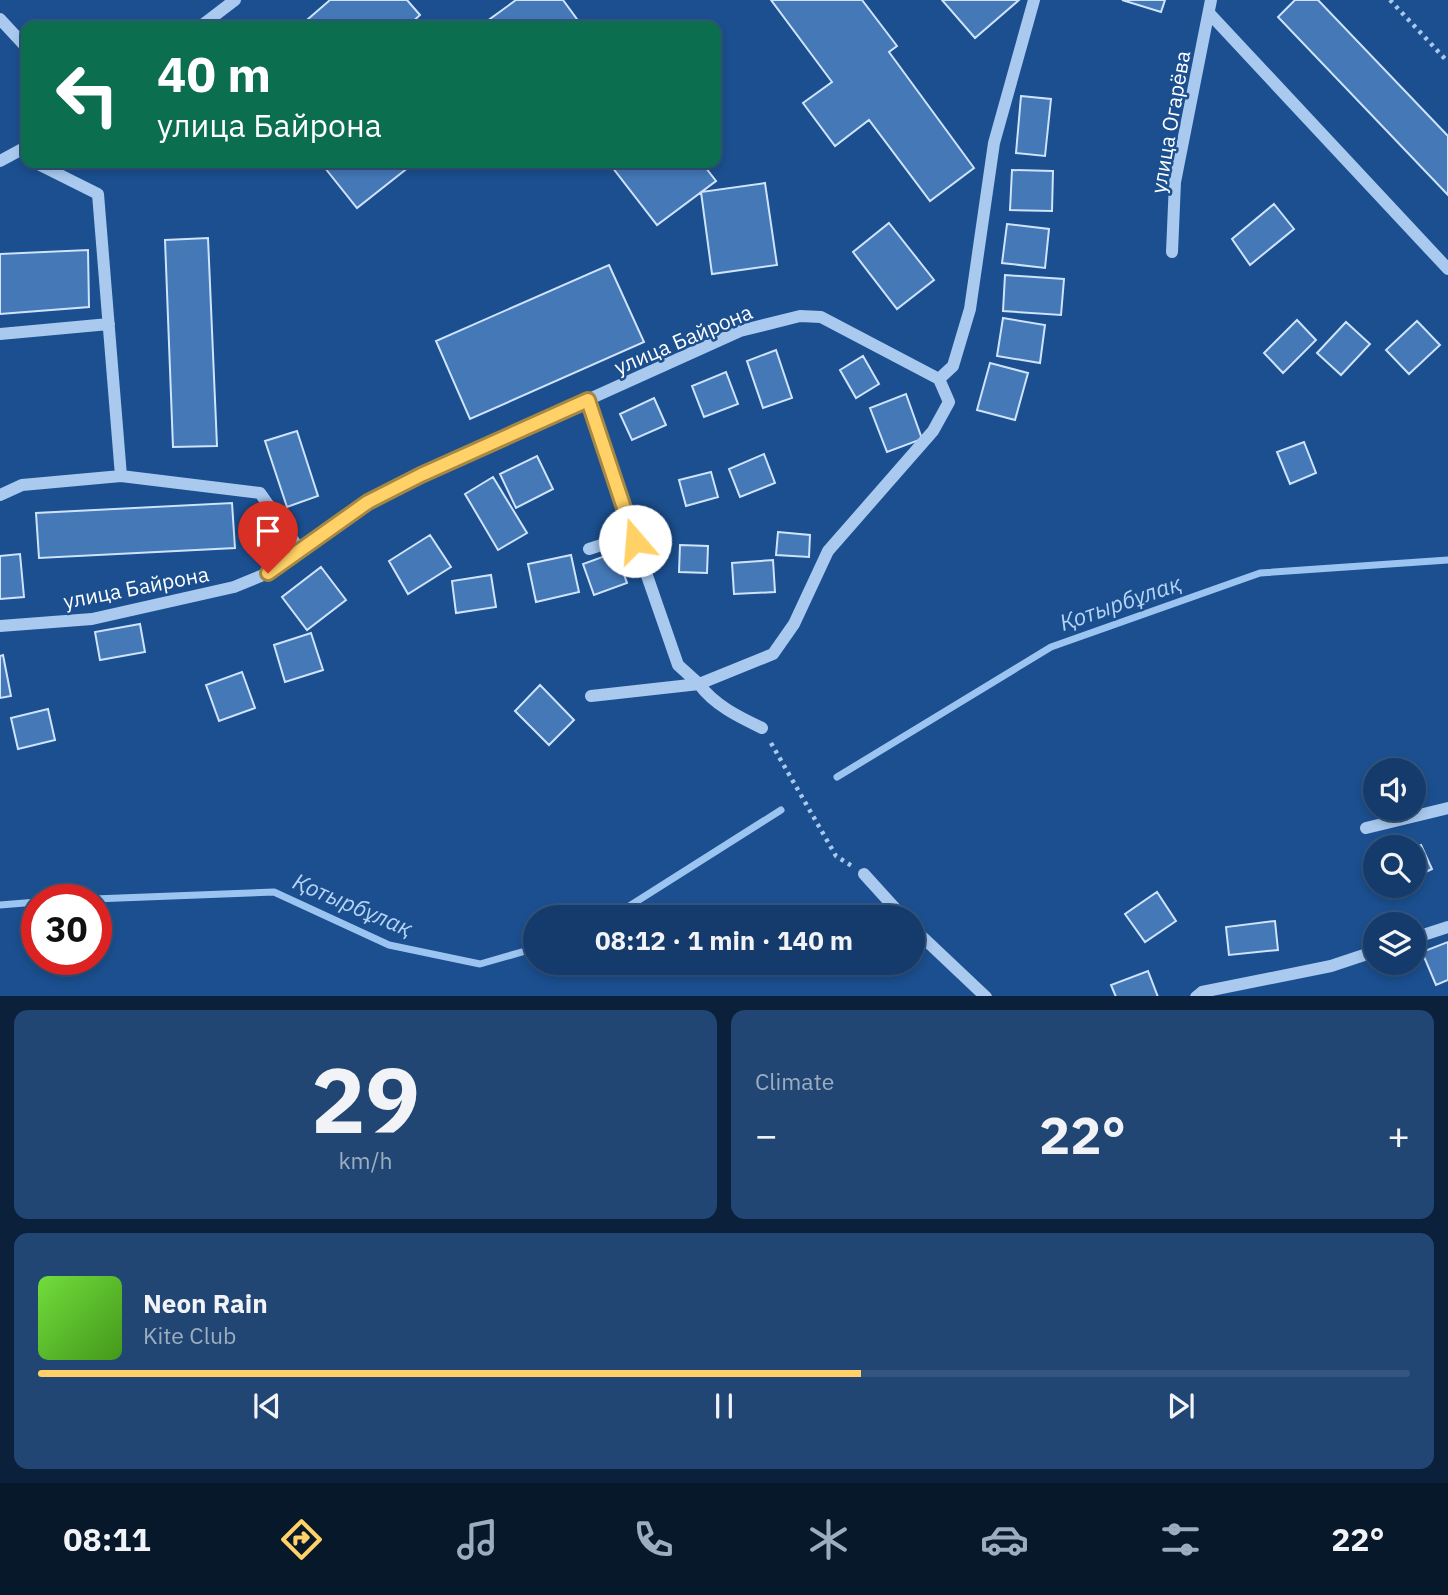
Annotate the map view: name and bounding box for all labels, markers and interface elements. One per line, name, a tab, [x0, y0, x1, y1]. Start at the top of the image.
text: 40 m	[157, 42, 271, 105]
street label: улица Огарёва	[1144, 48, 1196, 196]
icon: left	[42, 49, 133, 140]
text: улица Байрона	[157, 104, 382, 146]
street label: улица Байрона	[610, 297, 756, 381]
pin	[238, 501, 298, 573]
position arrow	[598, 504, 672, 578]
icon: arrive	[249, 512, 287, 550]
street label: улица Байрона	[61, 559, 211, 615]
water label: Қотырбұлақ	[1055, 567, 1185, 637]
map controls	[1363, 758, 1426, 975]
button: sound	[1363, 758, 1426, 821]
button: search	[1363, 835, 1426, 898]
water label: Қотырбұлақ	[289, 865, 418, 943]
speed limit sign: 30	[21, 884, 112, 975]
button: layers	[1363, 912, 1426, 975]
text: 08:12 · 1 min · 140 m	[595, 923, 853, 957]
text: 29	[311, 1040, 420, 1158]
text: Climate	[755, 1066, 834, 1096]
text: 22°	[1039, 1101, 1126, 1168]
text: −	[755, 1110, 778, 1159]
text: +	[1387, 1110, 1410, 1159]
text: km/h	[338, 1145, 393, 1175]
text: Neon Rain	[143, 1286, 268, 1320]
text: Kite Club	[143, 1320, 236, 1350]
icon: previous	[248, 1387, 286, 1425]
icon: pause	[705, 1387, 743, 1425]
icon: next	[1162, 1387, 1200, 1425]
icon: directions	[277, 1515, 326, 1564]
icon: music	[453, 1515, 502, 1564]
icon: phone	[629, 1515, 678, 1564]
icon: climate	[804, 1515, 853, 1564]
icon: car	[980, 1515, 1029, 1564]
icon: filters	[1156, 1515, 1205, 1564]
text: 08:11	[63, 1518, 151, 1560]
text: 22°	[1331, 1518, 1385, 1560]

